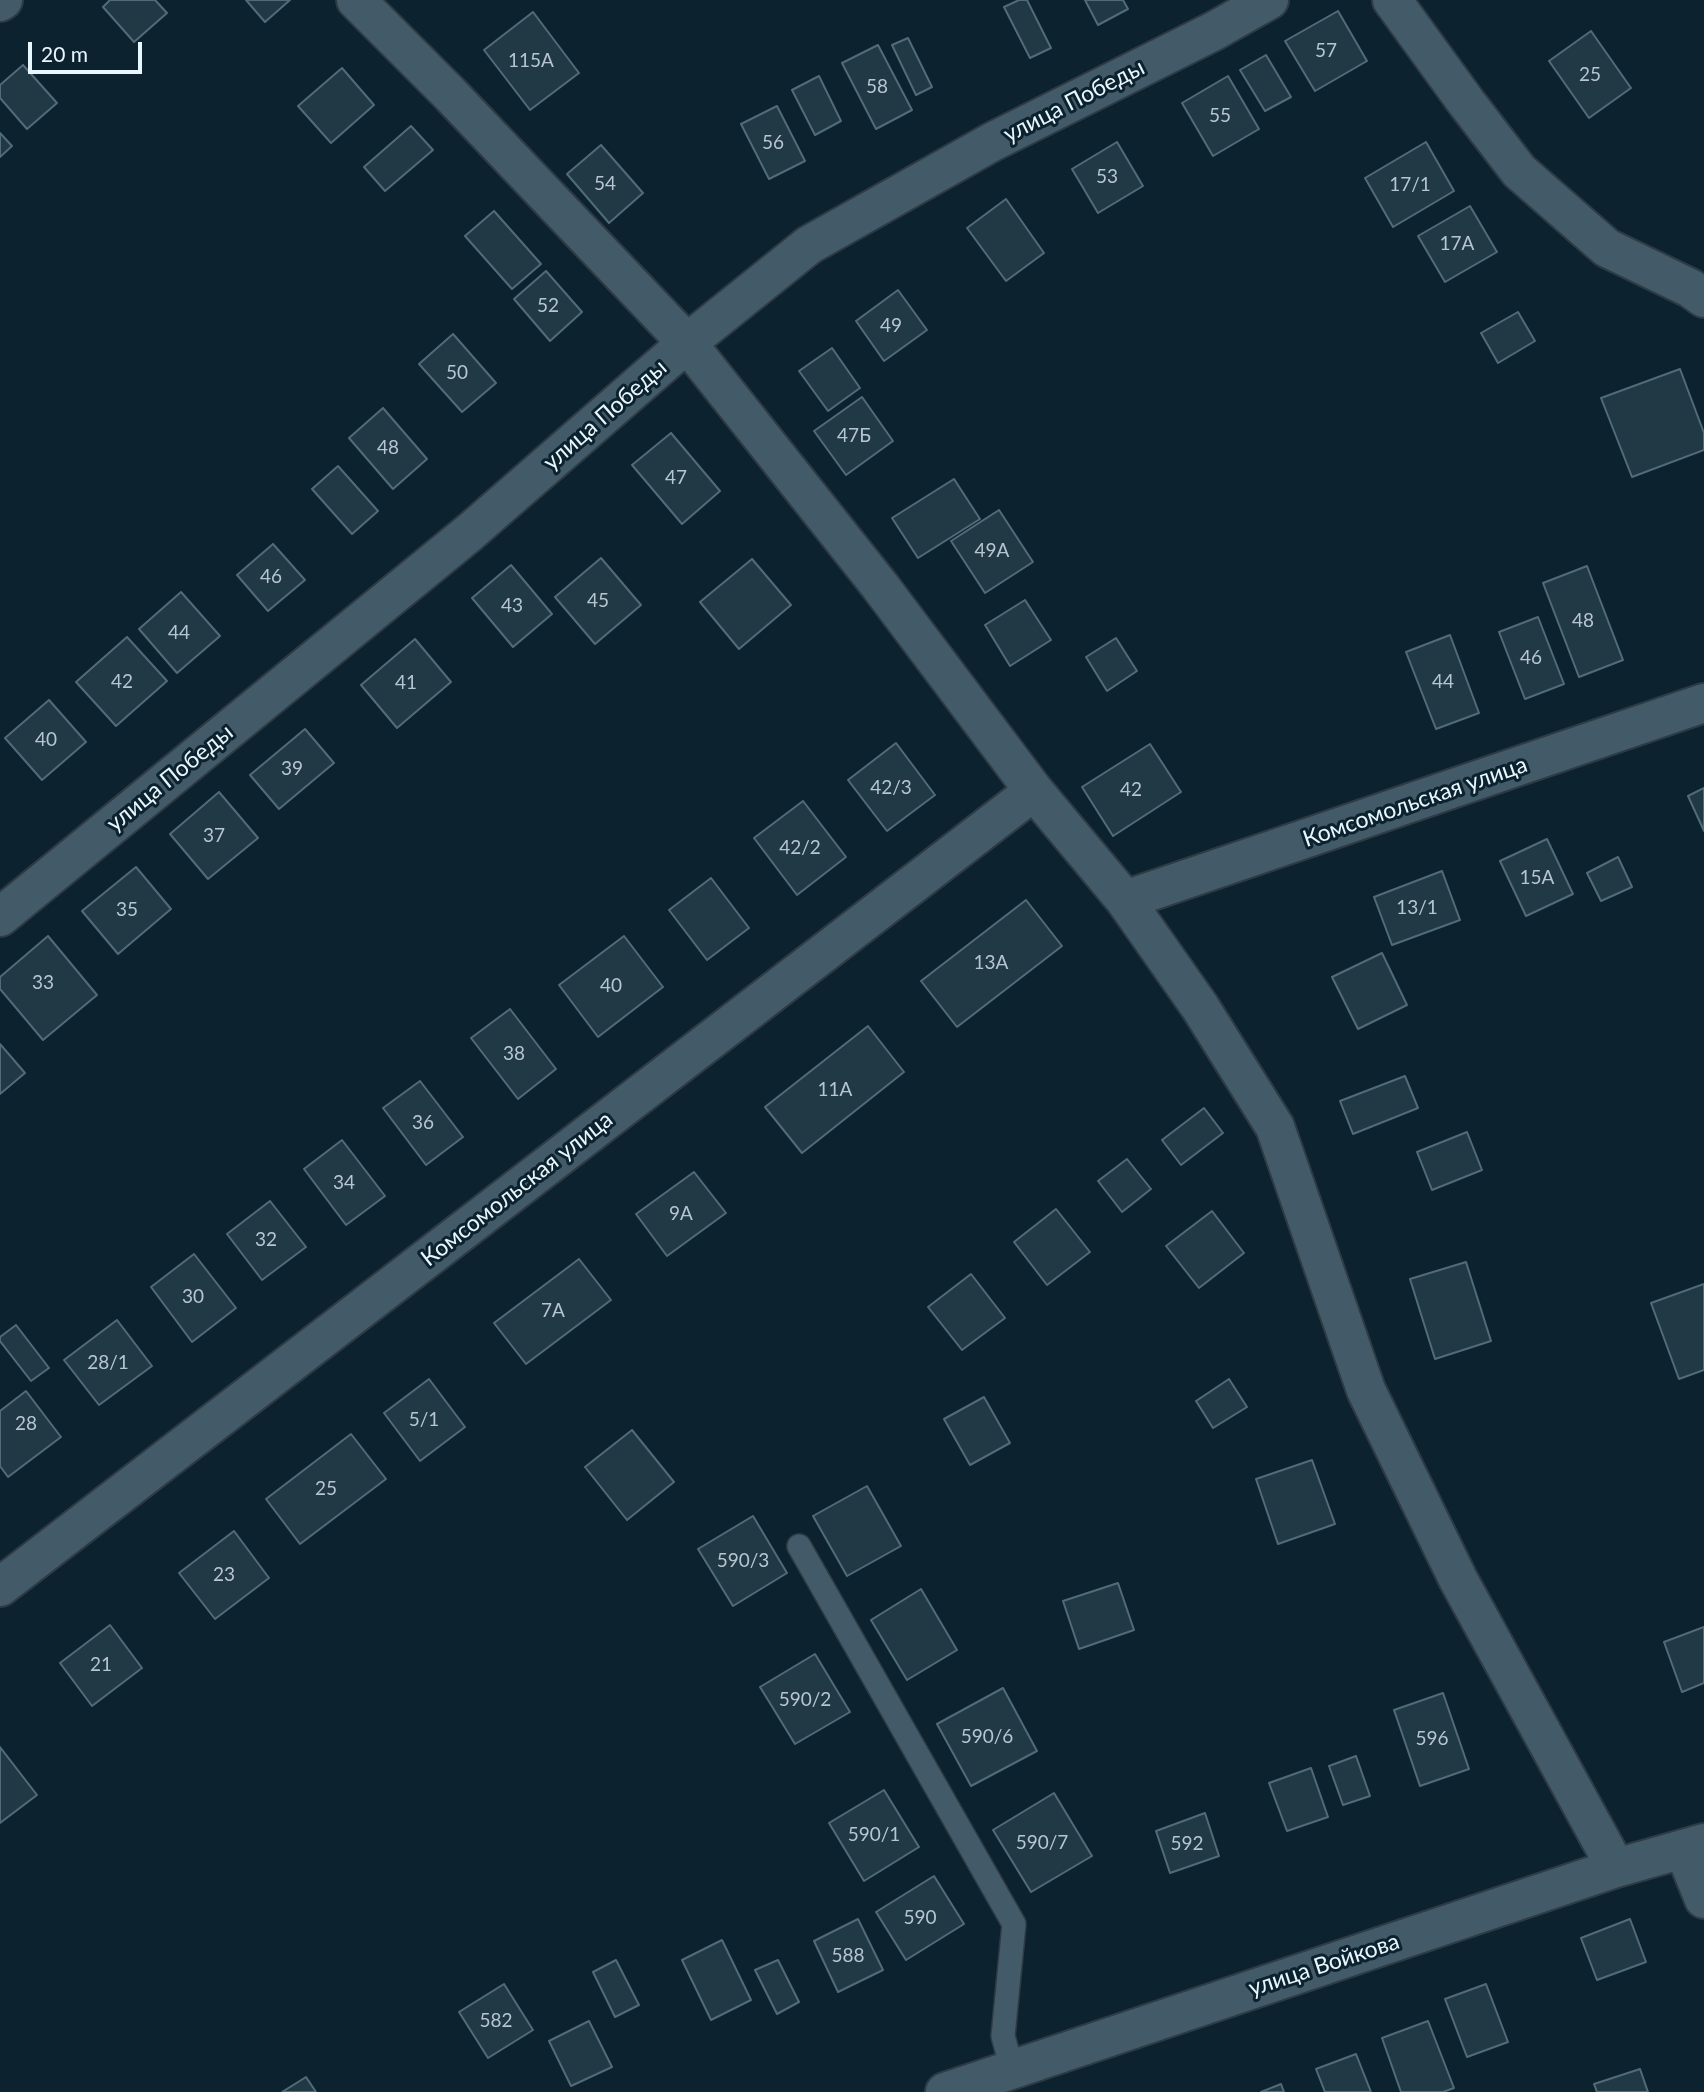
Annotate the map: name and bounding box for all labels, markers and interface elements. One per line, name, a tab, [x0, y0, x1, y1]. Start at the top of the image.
scale bar	[32, 28, 145, 72]
house number: 57	[1315, 40, 1337, 62]
text: 20 m	[41, 41, 88, 66]
house number: 115А	[508, 50, 554, 72]
street label: улица Победы	[999, 54, 1149, 148]
house number: 25	[1579, 64, 1601, 86]
house number: 58	[866, 76, 888, 98]
house number: 55	[1209, 105, 1231, 127]
house number: 56	[762, 132, 784, 154]
house number: 53	[1096, 166, 1118, 188]
house number: 54	[594, 173, 616, 195]
house number: 17/1	[1389, 174, 1431, 196]
house number: 17А	[1440, 233, 1474, 255]
house number: 52	[537, 295, 559, 317]
house number: 49	[880, 315, 902, 337]
street label: улица Победы	[538, 354, 672, 476]
house number: 50	[446, 362, 468, 384]
house number: 47Б	[837, 425, 871, 447]
house number: 48	[377, 437, 399, 459]
house number: 47	[665, 467, 687, 489]
house number: 49А	[975, 540, 1009, 562]
house number: 46	[260, 566, 282, 588]
house number: 45	[587, 590, 609, 612]
house number: 43	[501, 595, 523, 617]
house number: 48	[1572, 610, 1594, 632]
house number: 44	[168, 622, 190, 644]
house number: 46	[1520, 647, 1542, 669]
house number: 42	[111, 671, 133, 693]
house number: 44	[1432, 671, 1454, 693]
house number: 41	[395, 672, 417, 694]
street label: улица Победы	[101, 719, 239, 837]
house number: 40	[35, 729, 57, 751]
street label: Комсомольская улица	[1299, 751, 1531, 853]
house number: 39	[281, 758, 303, 780]
house number: 42/3	[870, 777, 912, 799]
house number: 42	[1120, 779, 1142, 801]
house number: 37	[203, 825, 225, 847]
house number: 42/2	[779, 837, 821, 859]
house number: 15А	[1520, 867, 1554, 889]
house number: 13/1	[1396, 897, 1438, 919]
house number: 35	[116, 899, 138, 921]
house number: 13А	[974, 952, 1008, 974]
house number: 33	[32, 972, 54, 994]
house number: 40	[600, 975, 622, 997]
house number: 38	[503, 1043, 525, 1065]
house number: 11А	[818, 1079, 852, 1101]
street label: Комсомольская улица	[416, 1106, 618, 1272]
house number: 36	[412, 1112, 434, 1134]
house number: 34	[333, 1172, 355, 1194]
house number: 9А	[669, 1203, 693, 1225]
house number: 32	[255, 1229, 277, 1251]
house number: 30	[182, 1286, 204, 1308]
house number: 7А	[541, 1300, 565, 1322]
house number: 28/1	[87, 1352, 129, 1374]
house number: 5/1	[409, 1409, 439, 1431]
house number: 28	[15, 1413, 37, 1435]
house number: 25	[315, 1478, 337, 1500]
house number: 590/3	[717, 1550, 769, 1572]
house number: 23	[213, 1564, 235, 1586]
house number: 21	[90, 1654, 112, 1676]
house number: 590/2	[779, 1689, 831, 1711]
house number: 590/6	[961, 1726, 1013, 1748]
house number: 596	[1415, 1728, 1449, 1750]
house number: 590/1	[848, 1824, 900, 1846]
house number: 590/7	[1016, 1832, 1068, 1854]
house number: 592	[1170, 1833, 1204, 1855]
house number: 590	[903, 1907, 937, 1929]
street label: улица Войкова	[1245, 1928, 1403, 2002]
house number: 588	[831, 1945, 865, 1967]
house number: 582	[479, 2010, 513, 2032]

